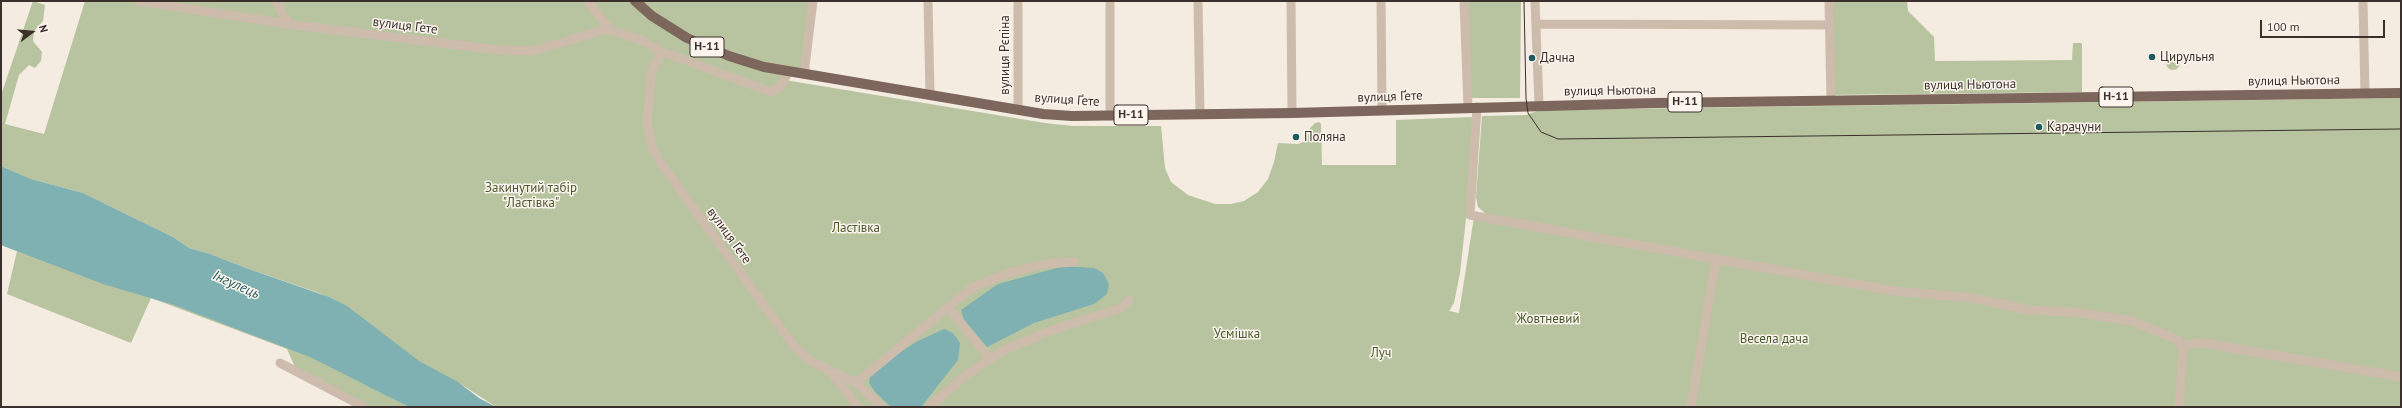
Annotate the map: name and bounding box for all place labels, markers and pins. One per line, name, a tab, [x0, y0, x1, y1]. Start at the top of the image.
place label: Цирульня	[2160, 49, 2215, 65]
place label: Дачна	[1540, 50, 1575, 66]
marker: Цирульня	[2147, 52, 2157, 62]
marker: Дачна	[1527, 53, 1537, 63]
place label: Карачуни	[2047, 119, 2101, 135]
marker: Карачуни	[2034, 122, 2044, 132]
place label: Поляна	[1304, 129, 1346, 145]
marker: Поляна	[1291, 132, 1301, 142]

